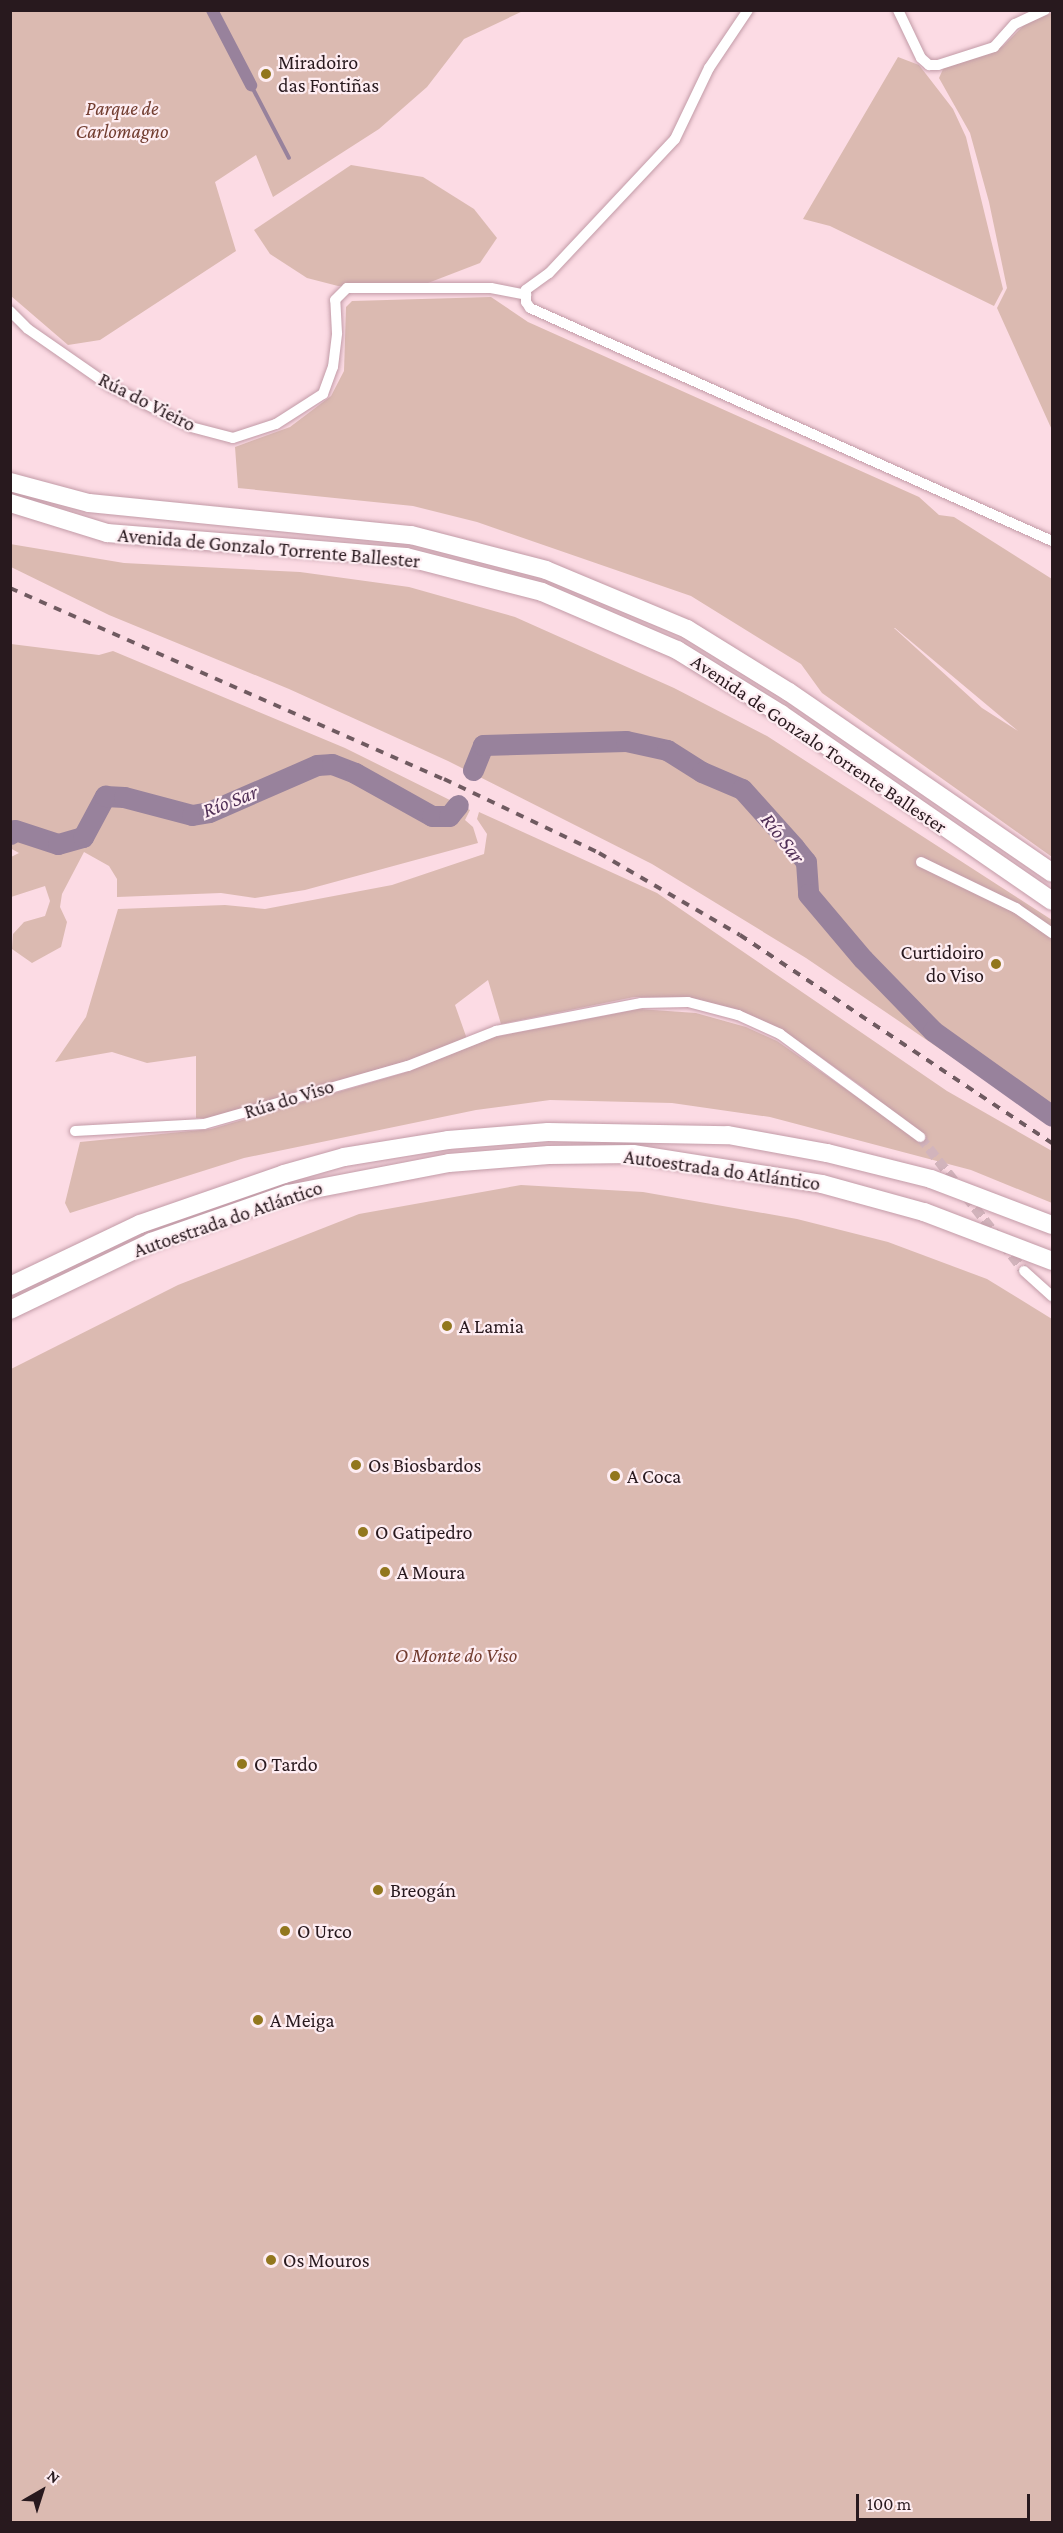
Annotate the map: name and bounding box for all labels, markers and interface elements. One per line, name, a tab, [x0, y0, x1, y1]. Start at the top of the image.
place label: Miradoiro das Fontiñas	[278, 51, 379, 98]
marker: Miradoiro das Fontiñas	[259, 67, 273, 81]
park label: Parque de Carlomagno	[76, 97, 168, 144]
street label: Rúa do Vieiro	[95, 367, 199, 437]
street label: Avenida de Gonzalo Torrente Ballester	[117, 523, 421, 573]
street label: Avenida de Gonzalo Torrente Ballester	[687, 649, 951, 839]
water label: Río Sar	[199, 779, 261, 823]
water label: Río Sar	[755, 808, 811, 868]
place label: Curtidoiro do Viso	[900, 940, 984, 987]
marker: Curtidoiro do Viso	[989, 957, 1003, 971]
street label: Rúa do Viso	[241, 1074, 337, 1124]
street label: Autoestrada do Atlántico	[622, 1144, 822, 1196]
street label: Autoestrada do Atlántico	[130, 1175, 326, 1263]
place label: A Lamia	[459, 1314, 524, 1338]
marker: A Lamia	[440, 1319, 454, 1333]
place label: Os Biosbardos	[368, 1453, 481, 1477]
marker: Os Biosbardos	[349, 1458, 363, 1472]
place label: A Coca	[627, 1464, 681, 1488]
marker: A Coca	[608, 1469, 622, 1483]
place label: O Gatipedro	[375, 1520, 472, 1544]
marker: O Gatipedro	[356, 1525, 370, 1539]
place label: A Moura	[397, 1560, 465, 1584]
marker: A Moura	[378, 1565, 392, 1579]
park label: O Monte do Viso	[395, 1643, 517, 1667]
place label: O Tardo	[254, 1752, 318, 1776]
marker: O Tardo	[235, 1757, 249, 1771]
place label: Breogán	[390, 1878, 456, 1902]
marker: Breogán	[371, 1883, 385, 1897]
place label: O Urco	[297, 1919, 352, 1943]
marker: O Urco	[278, 1924, 292, 1938]
place label: A Meiga	[270, 2008, 335, 2032]
marker: A Meiga	[251, 2013, 265, 2027]
place label: Os Mouros	[283, 2248, 370, 2272]
marker: Os Mouros	[264, 2253, 278, 2267]
north arrow	[12, 2461, 72, 2521]
text: N	[44, 2467, 63, 2487]
scale bar	[859, 2482, 1033, 2520]
text: 100 m	[867, 2494, 911, 2514]

